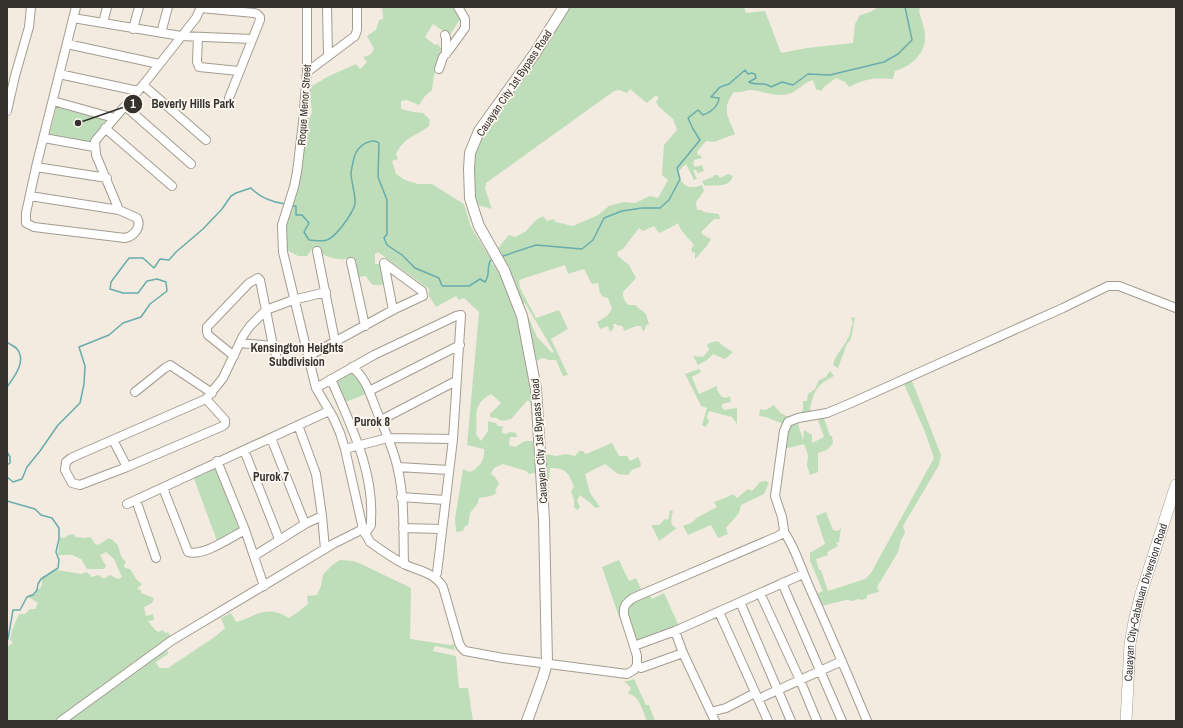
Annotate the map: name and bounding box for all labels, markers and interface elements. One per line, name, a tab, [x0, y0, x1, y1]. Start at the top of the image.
street label: Cauayan City 1st Bypass Road	[473, 27, 555, 139]
street label: Roque Menor Street	[294, 64, 314, 146]
callout: Beverly Hills Park	[123, 92, 243, 116]
text: 1	[130, 96, 136, 112]
text: Beverly Hills Park	[151, 96, 235, 112]
district label: Kensington Heights Subdivision	[251, 340, 344, 370]
street label: Cauayan City 1st Bypass Road	[528, 378, 550, 504]
district label: Purok 8	[354, 414, 391, 430]
district label: Purok 7	[253, 469, 290, 485]
street label: Cauayan City-Cabatuan Diversion Road	[1121, 522, 1170, 682]

